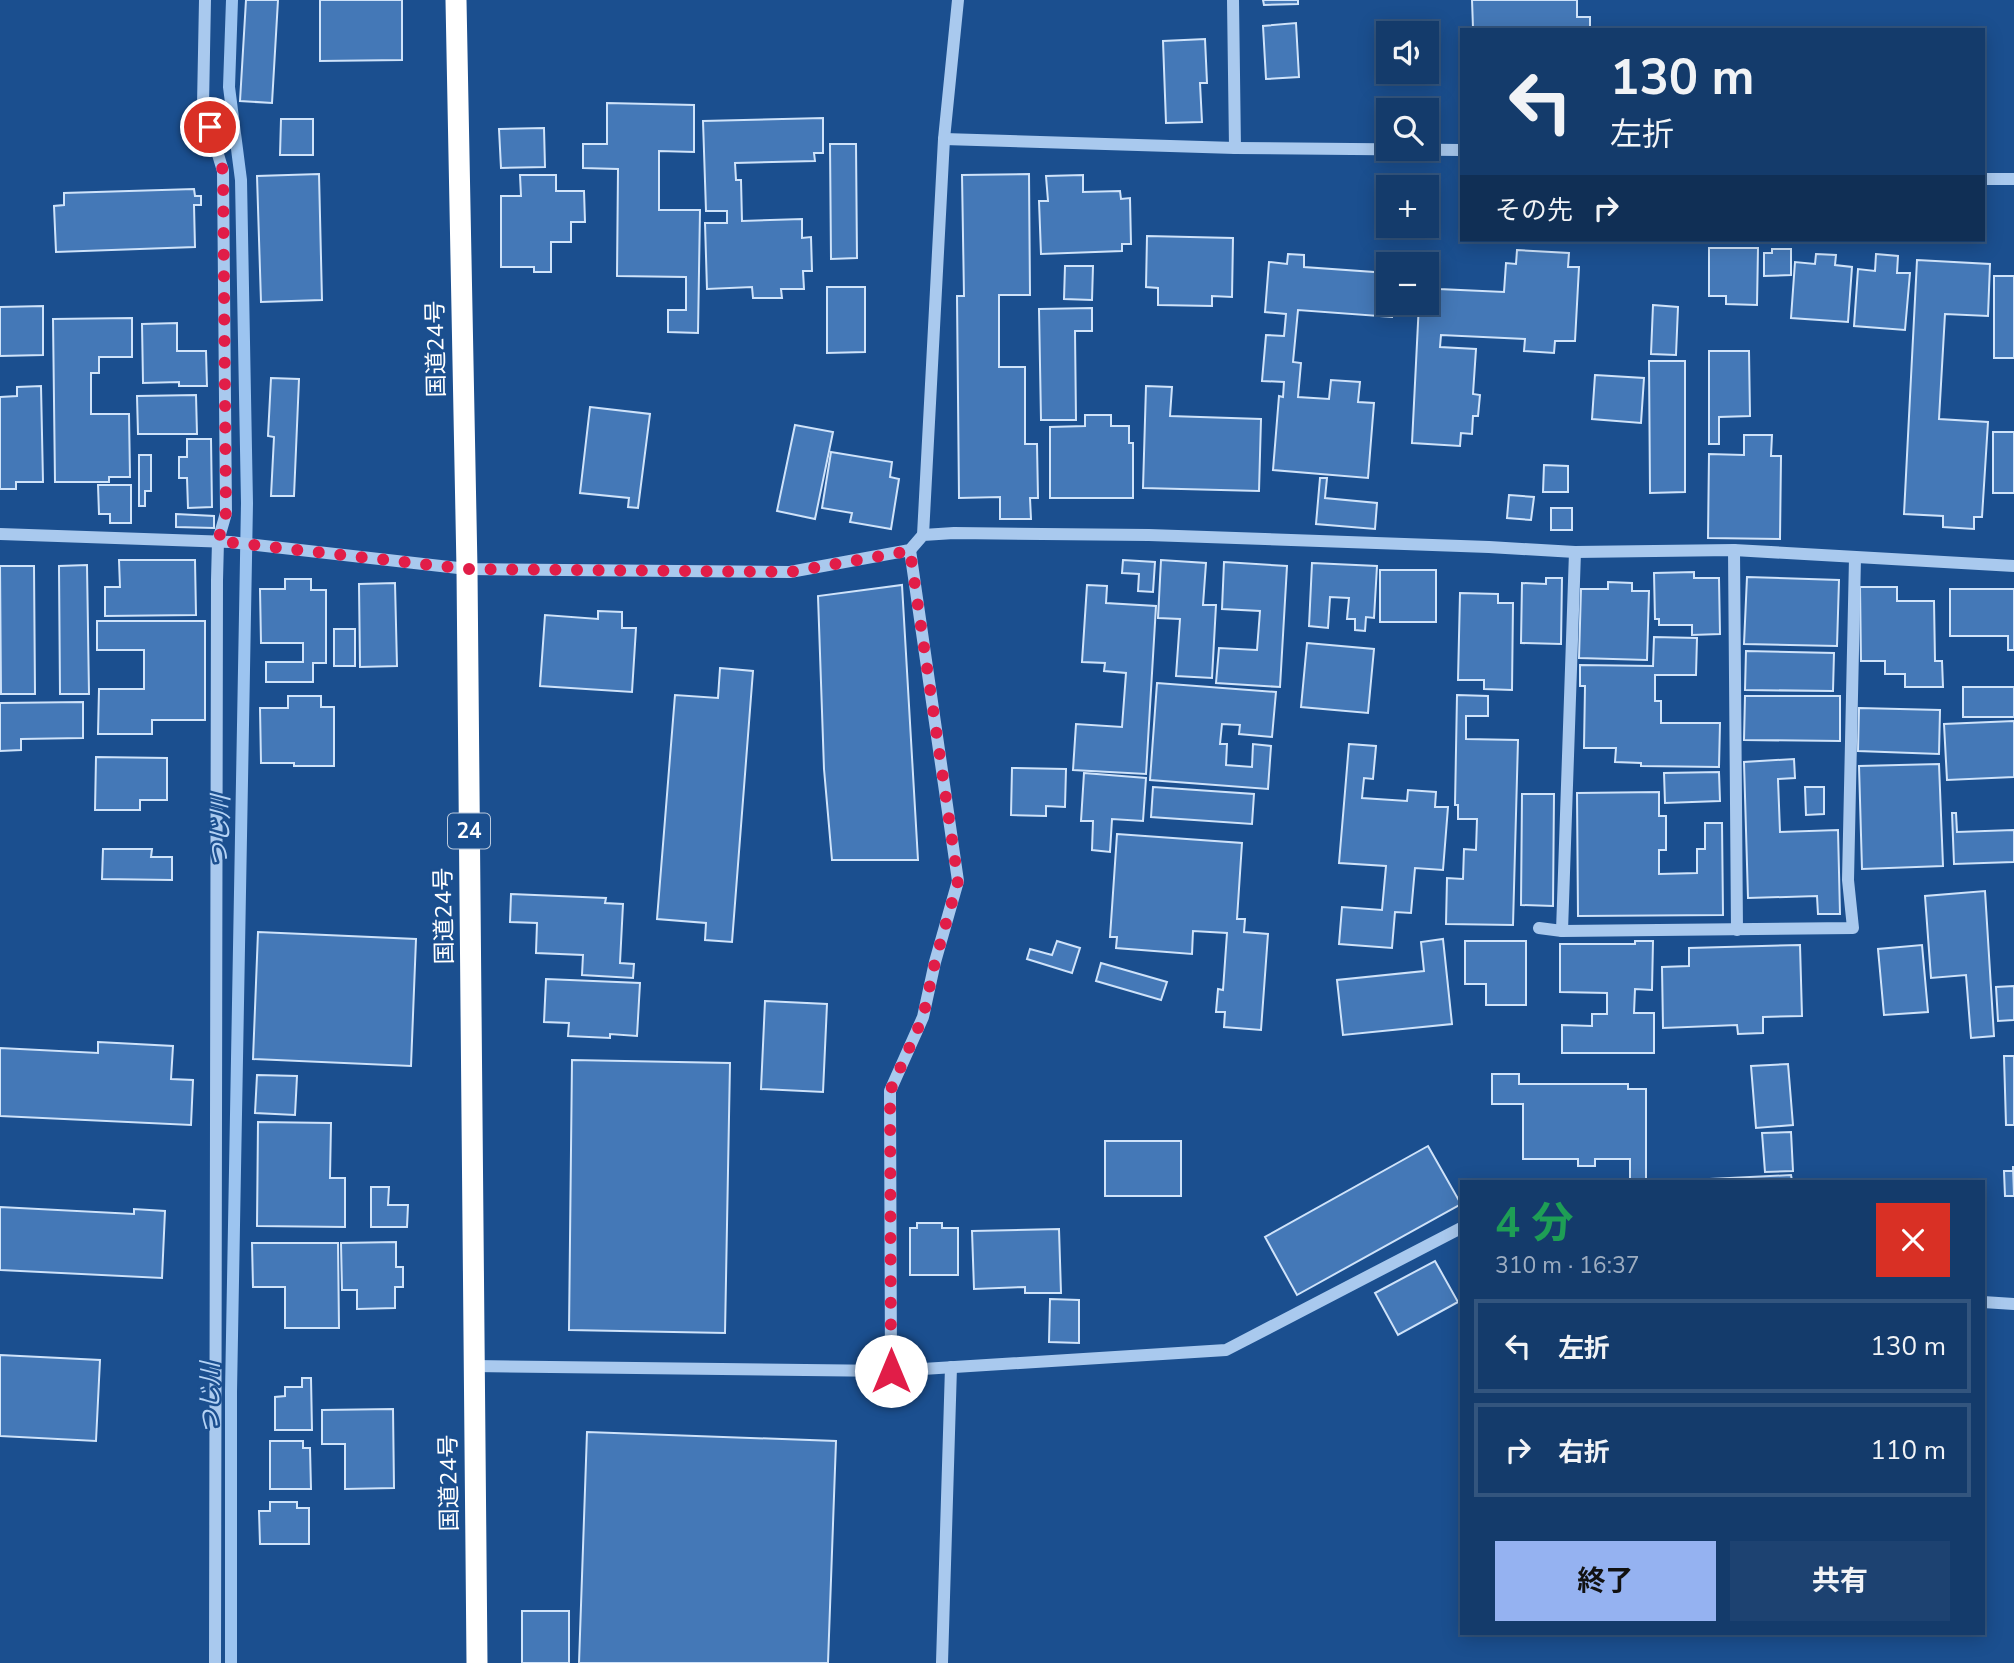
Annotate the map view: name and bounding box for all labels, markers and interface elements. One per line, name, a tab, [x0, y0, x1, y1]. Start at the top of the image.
map controls	[1376, 21, 1439, 315]
button: sound	[1376, 21, 1439, 84]
text: 130 m	[1610, 44, 1754, 111]
icon: left	[1495, 56, 1586, 147]
pin	[180, 97, 240, 157]
button: search	[1376, 98, 1439, 161]
icon: arrive	[191, 108, 229, 146]
text: 左折	[1610, 113, 1674, 156]
button: +	[1376, 175, 1439, 238]
icon: right	[1587, 189, 1625, 227]
text: その先	[1495, 193, 1573, 228]
button: −	[1376, 252, 1439, 315]
street label: 国道24号	[420, 300, 452, 398]
water label: つじ川	[203, 792, 237, 867]
road number: 24	[448, 814, 490, 848]
street label: 国道24号	[428, 867, 460, 965]
text: 4 分	[1495, 1195, 1574, 1252]
button: close	[1876, 1203, 1950, 1277]
text: 310 m · 16:37	[1495, 1250, 1640, 1281]
icon: left	[1499, 1327, 1537, 1365]
text: 130 m	[1870, 1329, 1946, 1364]
text: 左折	[1558, 1331, 1610, 1366]
position arrow	[854, 1334, 928, 1408]
water label: つじ川	[194, 1359, 226, 1434]
icon: right	[1499, 1431, 1537, 1469]
text: 110 m	[1870, 1433, 1946, 1468]
street label: 国道24号	[433, 1434, 465, 1532]
text: 右折	[1558, 1435, 1610, 1470]
button: 終了	[1495, 1541, 1716, 1621]
button: 共有	[1730, 1541, 1950, 1621]

